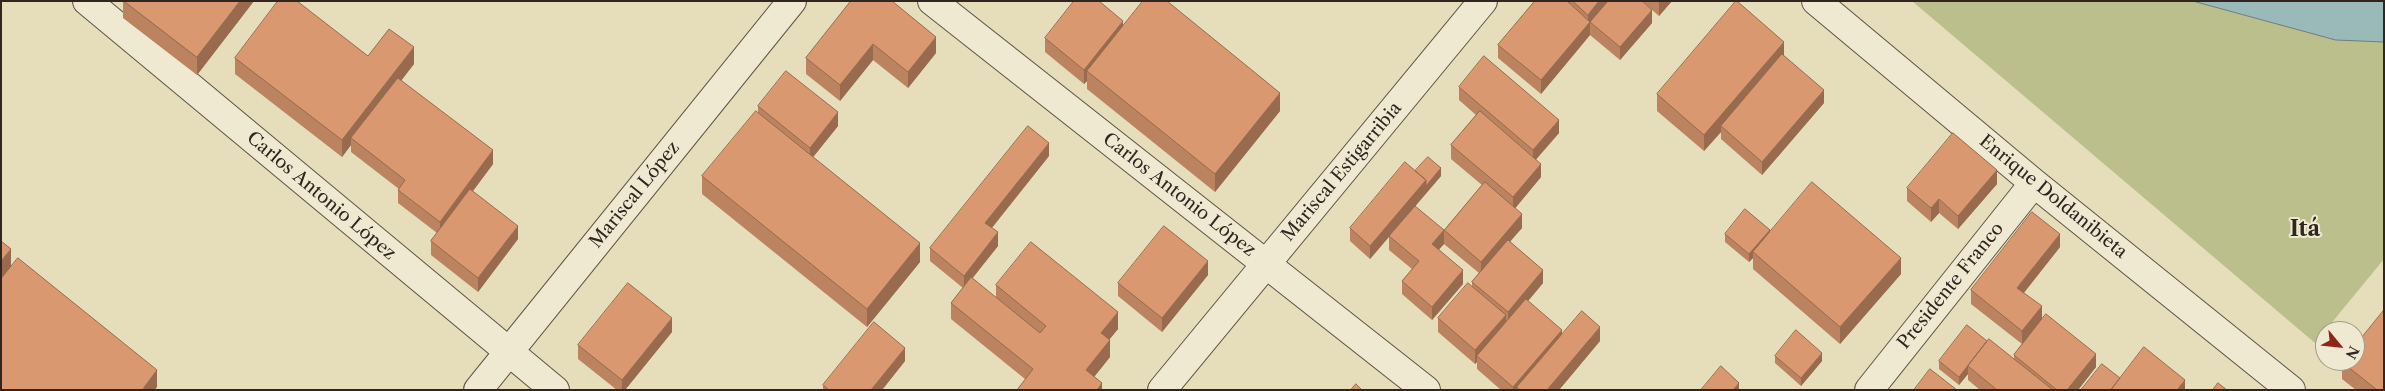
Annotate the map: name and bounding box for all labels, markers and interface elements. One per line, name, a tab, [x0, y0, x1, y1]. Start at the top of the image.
street label: Mariscal Estigarribia	[1278, 98, 1406, 246]
street label: Carlos Antonio López	[242, 127, 400, 265]
street label: Carlos Antonio López	[1098, 129, 1260, 261]
street label: Enrique Doldanibieta	[1975, 131, 2131, 263]
street label: Mariscal López	[585, 137, 685, 253]
district label: Itá	[2290, 217, 2320, 243]
street label: Presidente Franco	[1893, 218, 2009, 354]
north arrow	[2315, 321, 2365, 371]
text: N	[2342, 343, 2363, 362]

